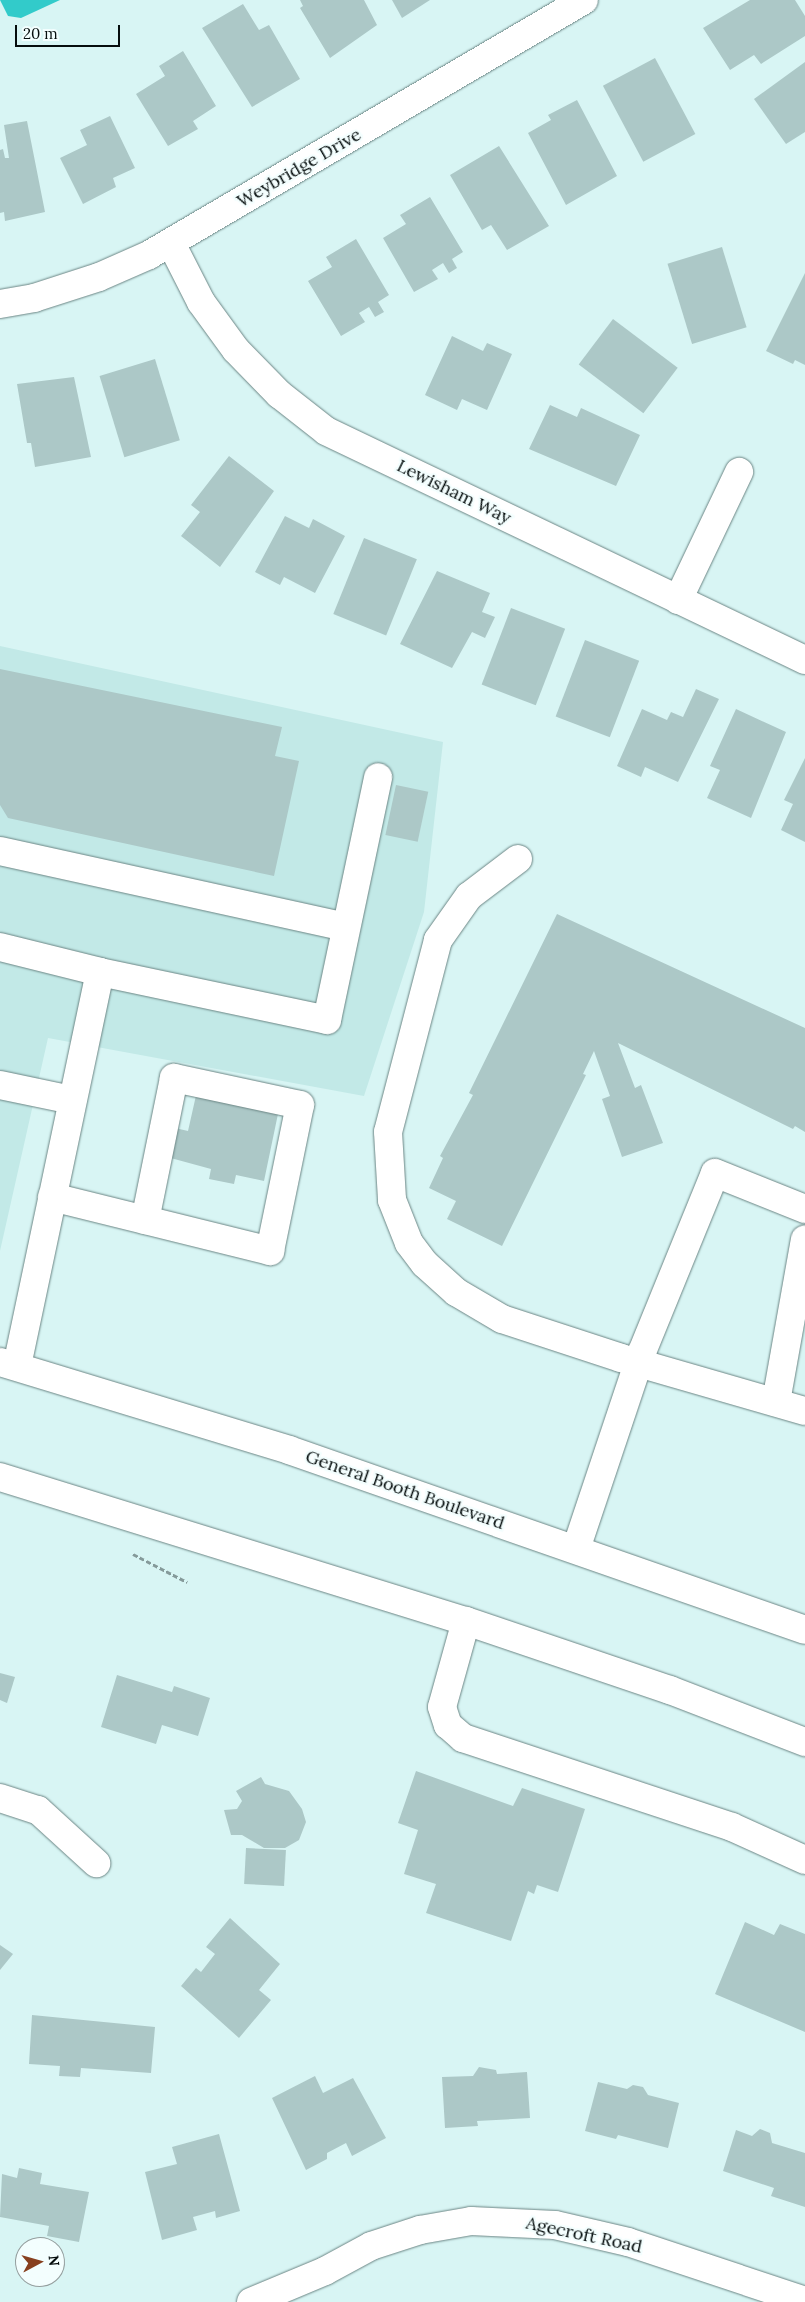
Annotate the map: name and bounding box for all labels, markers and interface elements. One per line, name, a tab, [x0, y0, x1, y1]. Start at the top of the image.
scale bar	[18, 15, 122, 47]
text: 20 m	[23, 24, 58, 43]
street label: Weybridge Drive	[233, 124, 365, 212]
street label: Lewisham Way	[393, 455, 515, 529]
street label: General Booth Boulevard	[303, 1446, 507, 1534]
street label: Agecroft Road	[524, 2212, 644, 2258]
north arrow	[15, 2237, 65, 2287]
text: N	[44, 2254, 63, 2267]

